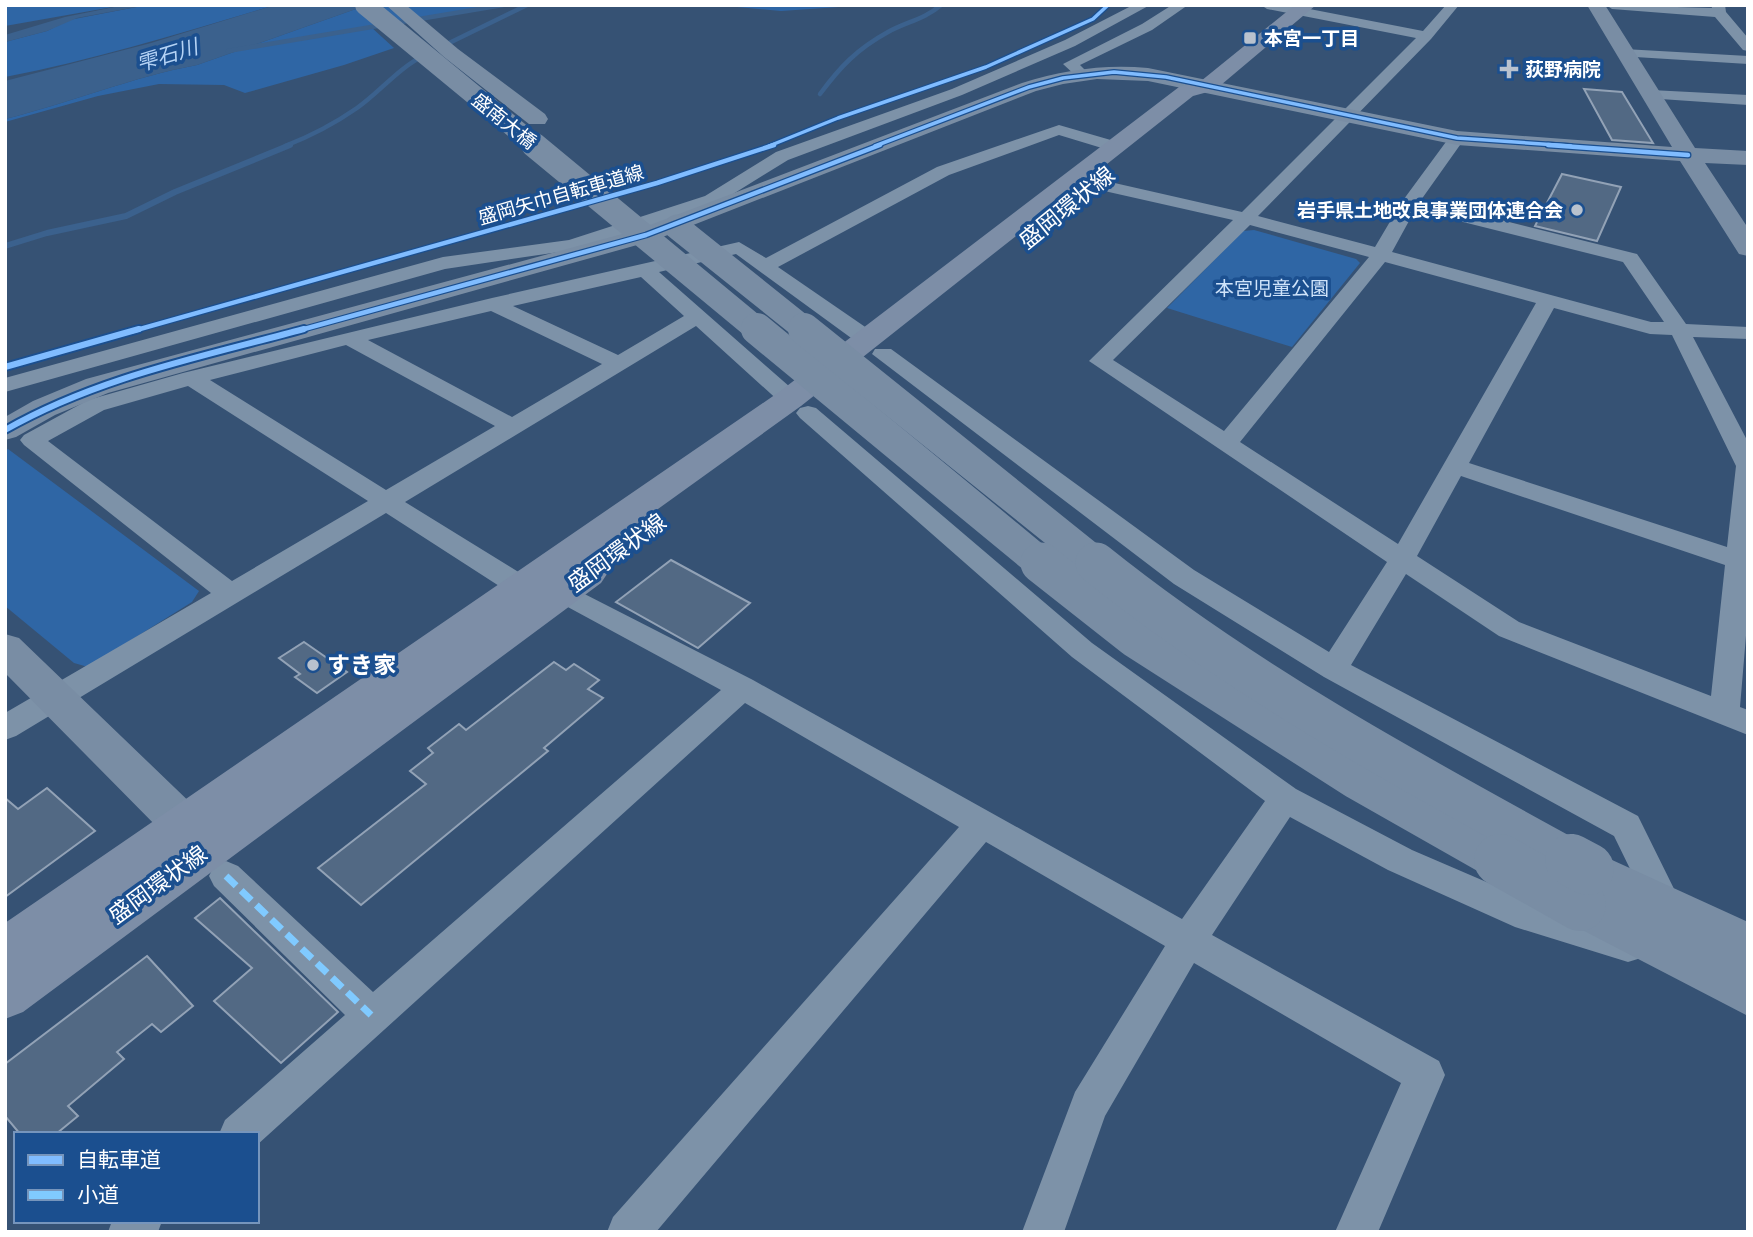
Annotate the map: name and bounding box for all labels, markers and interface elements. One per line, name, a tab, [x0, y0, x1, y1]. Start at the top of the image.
place label: 本宮一丁目	[1264, 27, 1359, 50]
marker: 本宮一丁目	[1242, 30, 1258, 46]
water label: 雫石川	[133, 33, 203, 76]
place label: 荻野病院	[1525, 58, 1601, 81]
marker: 荻野病院	[1499, 59, 1519, 79]
street label: 盛南大橋	[467, 88, 541, 154]
street label: 盛岡矢巾自転車道線	[476, 160, 646, 230]
street label: 盛岡環状線	[1014, 161, 1120, 255]
place label: 岩手県土地改良事業団体連合会	[1297, 199, 1563, 222]
marker: 岩手県土地改良事業団体連合会	[1569, 202, 1585, 218]
park label: 本宮児童公園	[1215, 277, 1329, 300]
street label: 盛岡環状線	[563, 508, 671, 598]
place label: すき家	[327, 652, 396, 679]
marker: すき家	[305, 657, 321, 673]
street label: 盛岡環状線	[104, 840, 212, 930]
legend	[14, 1132, 259, 1223]
text: 自転車道	[77, 1147, 161, 1172]
text: 小道	[77, 1182, 119, 1207]

